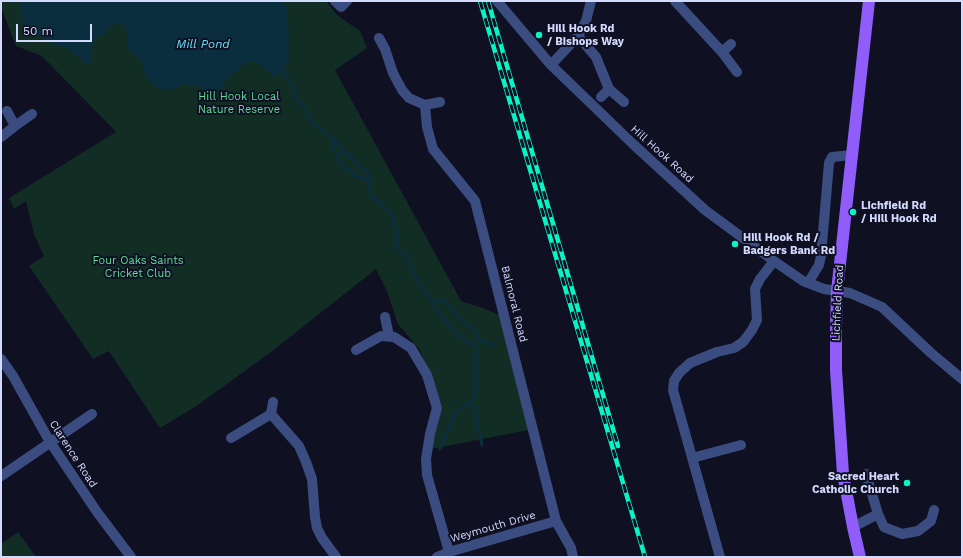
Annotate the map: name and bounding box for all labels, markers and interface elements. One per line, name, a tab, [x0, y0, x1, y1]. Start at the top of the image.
scale bar	[18, 16, 94, 42]
place label: Hill Hook Rd / Bishops Way	[547, 22, 624, 48]
text: 50 m	[23, 24, 53, 38]
marker: Hill Hook Rd / Bishops Way	[534, 30, 544, 40]
water label: Mill Pond	[176, 37, 230, 51]
park label: Hill Hook Local Nature Reserve	[198, 90, 280, 116]
street label: Hill Hook Road	[628, 122, 696, 186]
place label: Lichfield Rd / Hill Hook Rd	[861, 199, 937, 225]
marker: Lichfield Rd / Hill Hook Rd	[848, 207, 858, 217]
place label: Hill Hook Rd / Badgers Bank Rd	[743, 231, 835, 257]
marker: Hill Hook Rd / Badgers Bank Rd	[730, 239, 740, 249]
park label: Four Oaks Saints Cricket Club	[92, 254, 184, 280]
street label: Balmoral Road	[498, 264, 530, 344]
street label: Lichfield Road	[829, 264, 847, 342]
street label: Clarence Road	[46, 418, 100, 490]
place label: Sacred Heart Catholic Church	[812, 470, 899, 496]
marker: Sacred Heart Catholic Church	[902, 478, 912, 488]
street label: Weymouth Drive	[449, 508, 537, 546]

